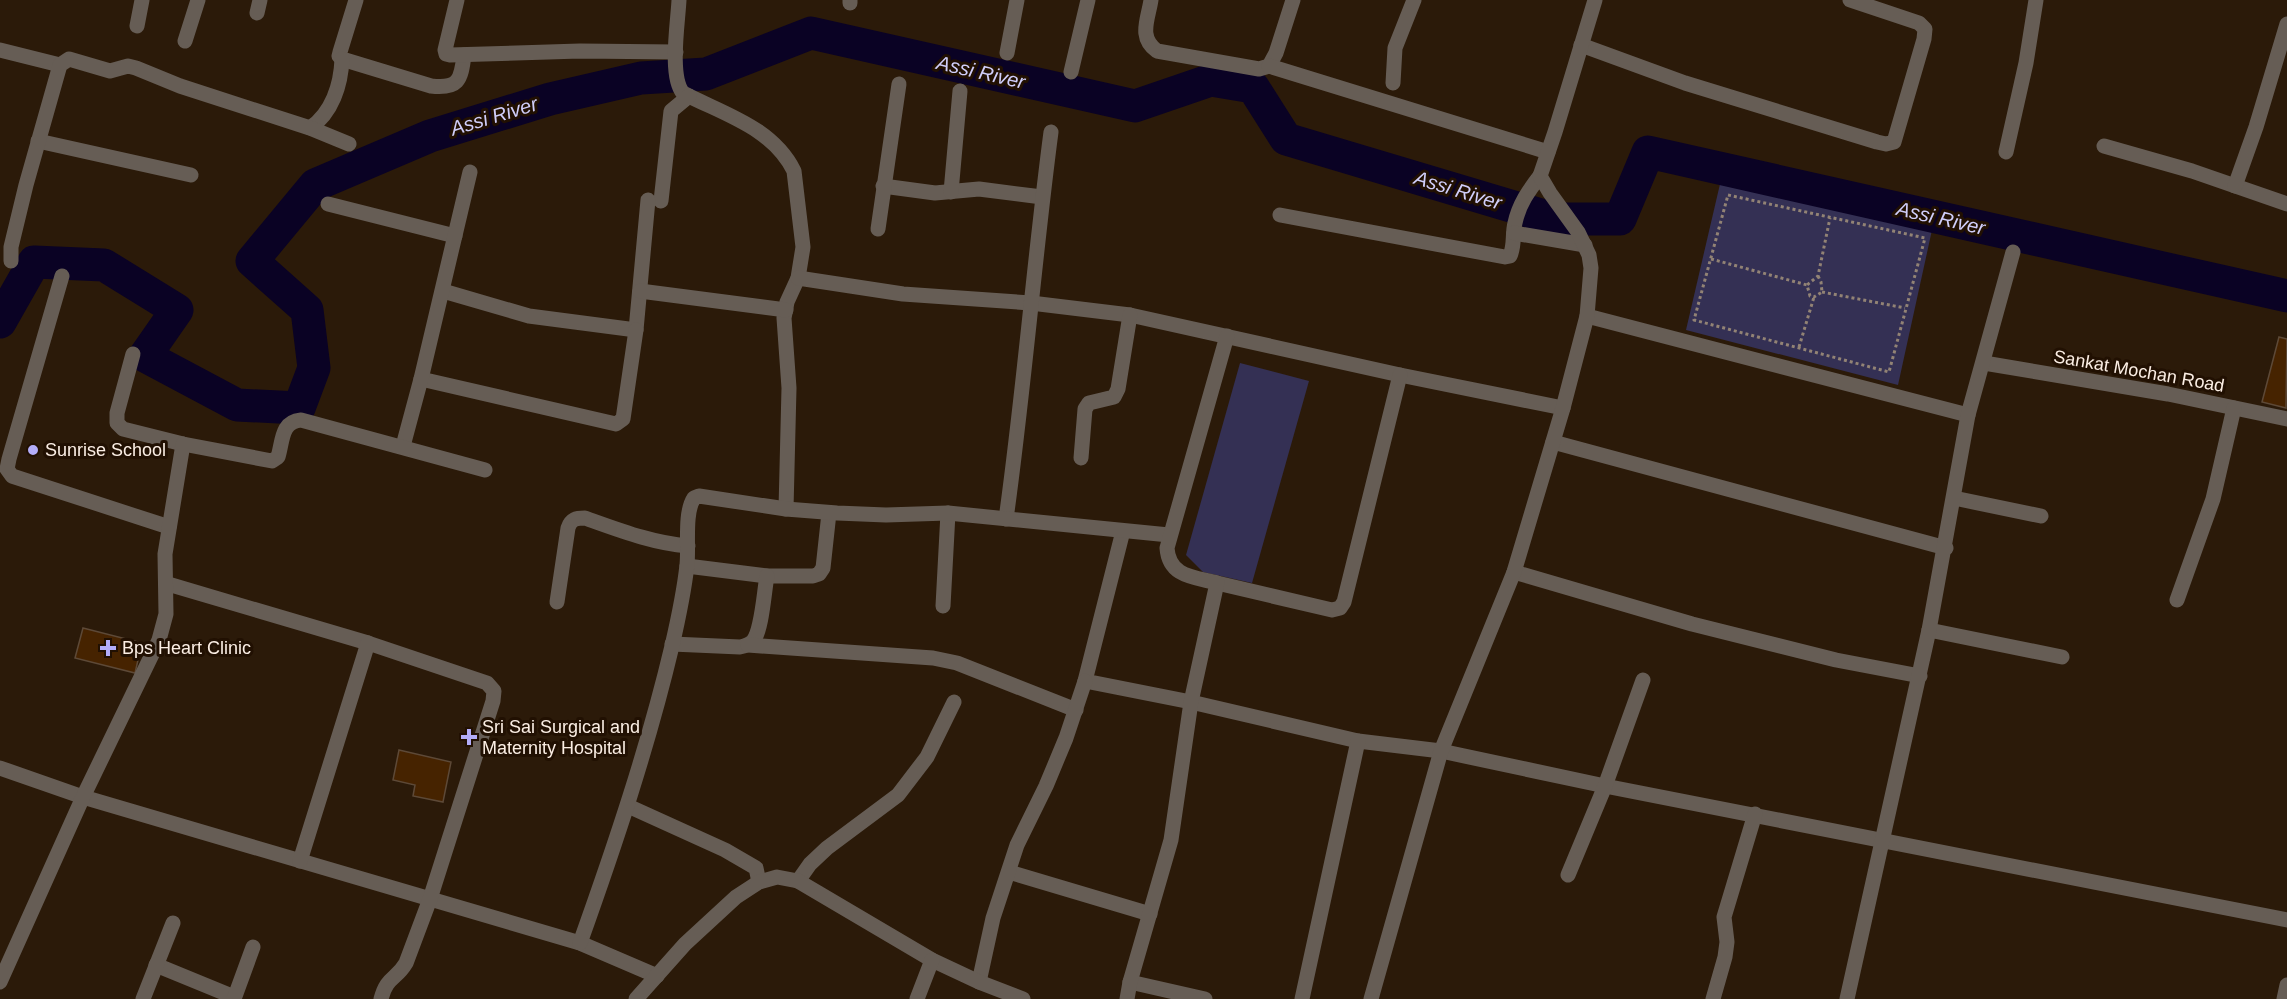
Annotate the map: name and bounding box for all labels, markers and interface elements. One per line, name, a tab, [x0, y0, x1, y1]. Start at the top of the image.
water label: Assi River	[934, 51, 1029, 93]
water label: Assi River	[447, 92, 542, 140]
water label: Assi River	[1411, 166, 1506, 214]
water label: Assi River	[1894, 197, 1989, 239]
street label: Sankat Mochan Road	[2052, 346, 2226, 396]
place label: Sunrise School	[45, 440, 166, 460]
marker: Sunrise School	[26, 443, 40, 457]
place label: Bps Heart Clinic	[122, 638, 251, 658]
marker: Bps Heart Clinic	[99, 639, 117, 657]
place label: Sri Sai Surgical and Maternity Hospital	[482, 717, 640, 758]
marker: Sri Sai Surgical and Maternity Hospital	[460, 728, 478, 746]

